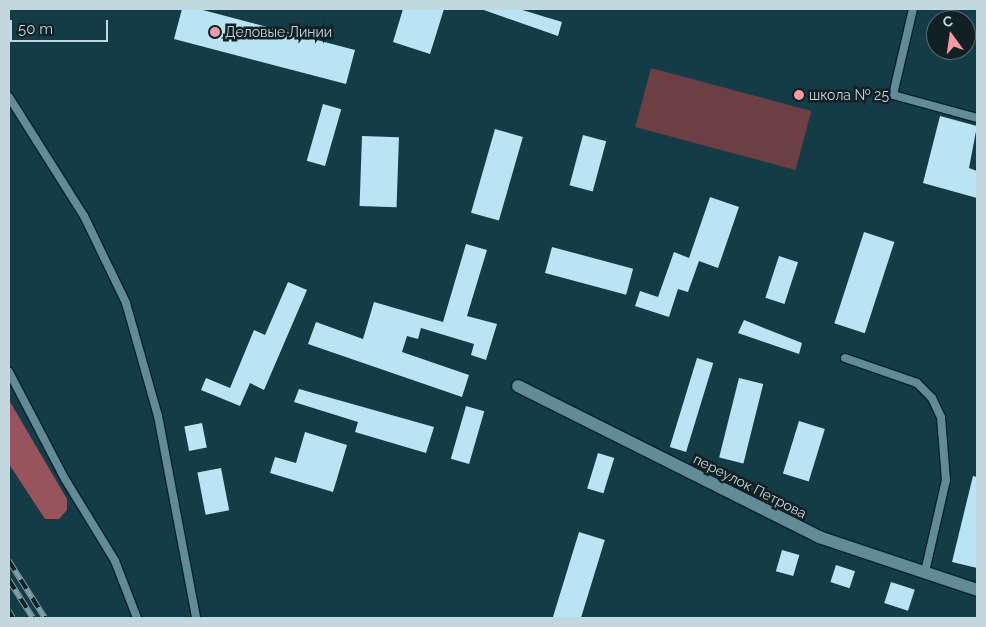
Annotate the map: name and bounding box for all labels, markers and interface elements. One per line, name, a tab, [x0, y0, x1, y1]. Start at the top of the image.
scale bar	[12, 10, 110, 42]
north arrow	[926, 10, 976, 60]
text: С	[941, 12, 954, 30]
text: 50 m	[18, 20, 53, 38]
place label: Деловые Линии	[225, 24, 332, 40]
marker: Деловые Линии	[209, 26, 221, 38]
place label: школа № 25	[809, 87, 889, 103]
marker: школа № 25	[793, 89, 805, 101]
street label: переулок Петрова	[691, 450, 809, 522]

